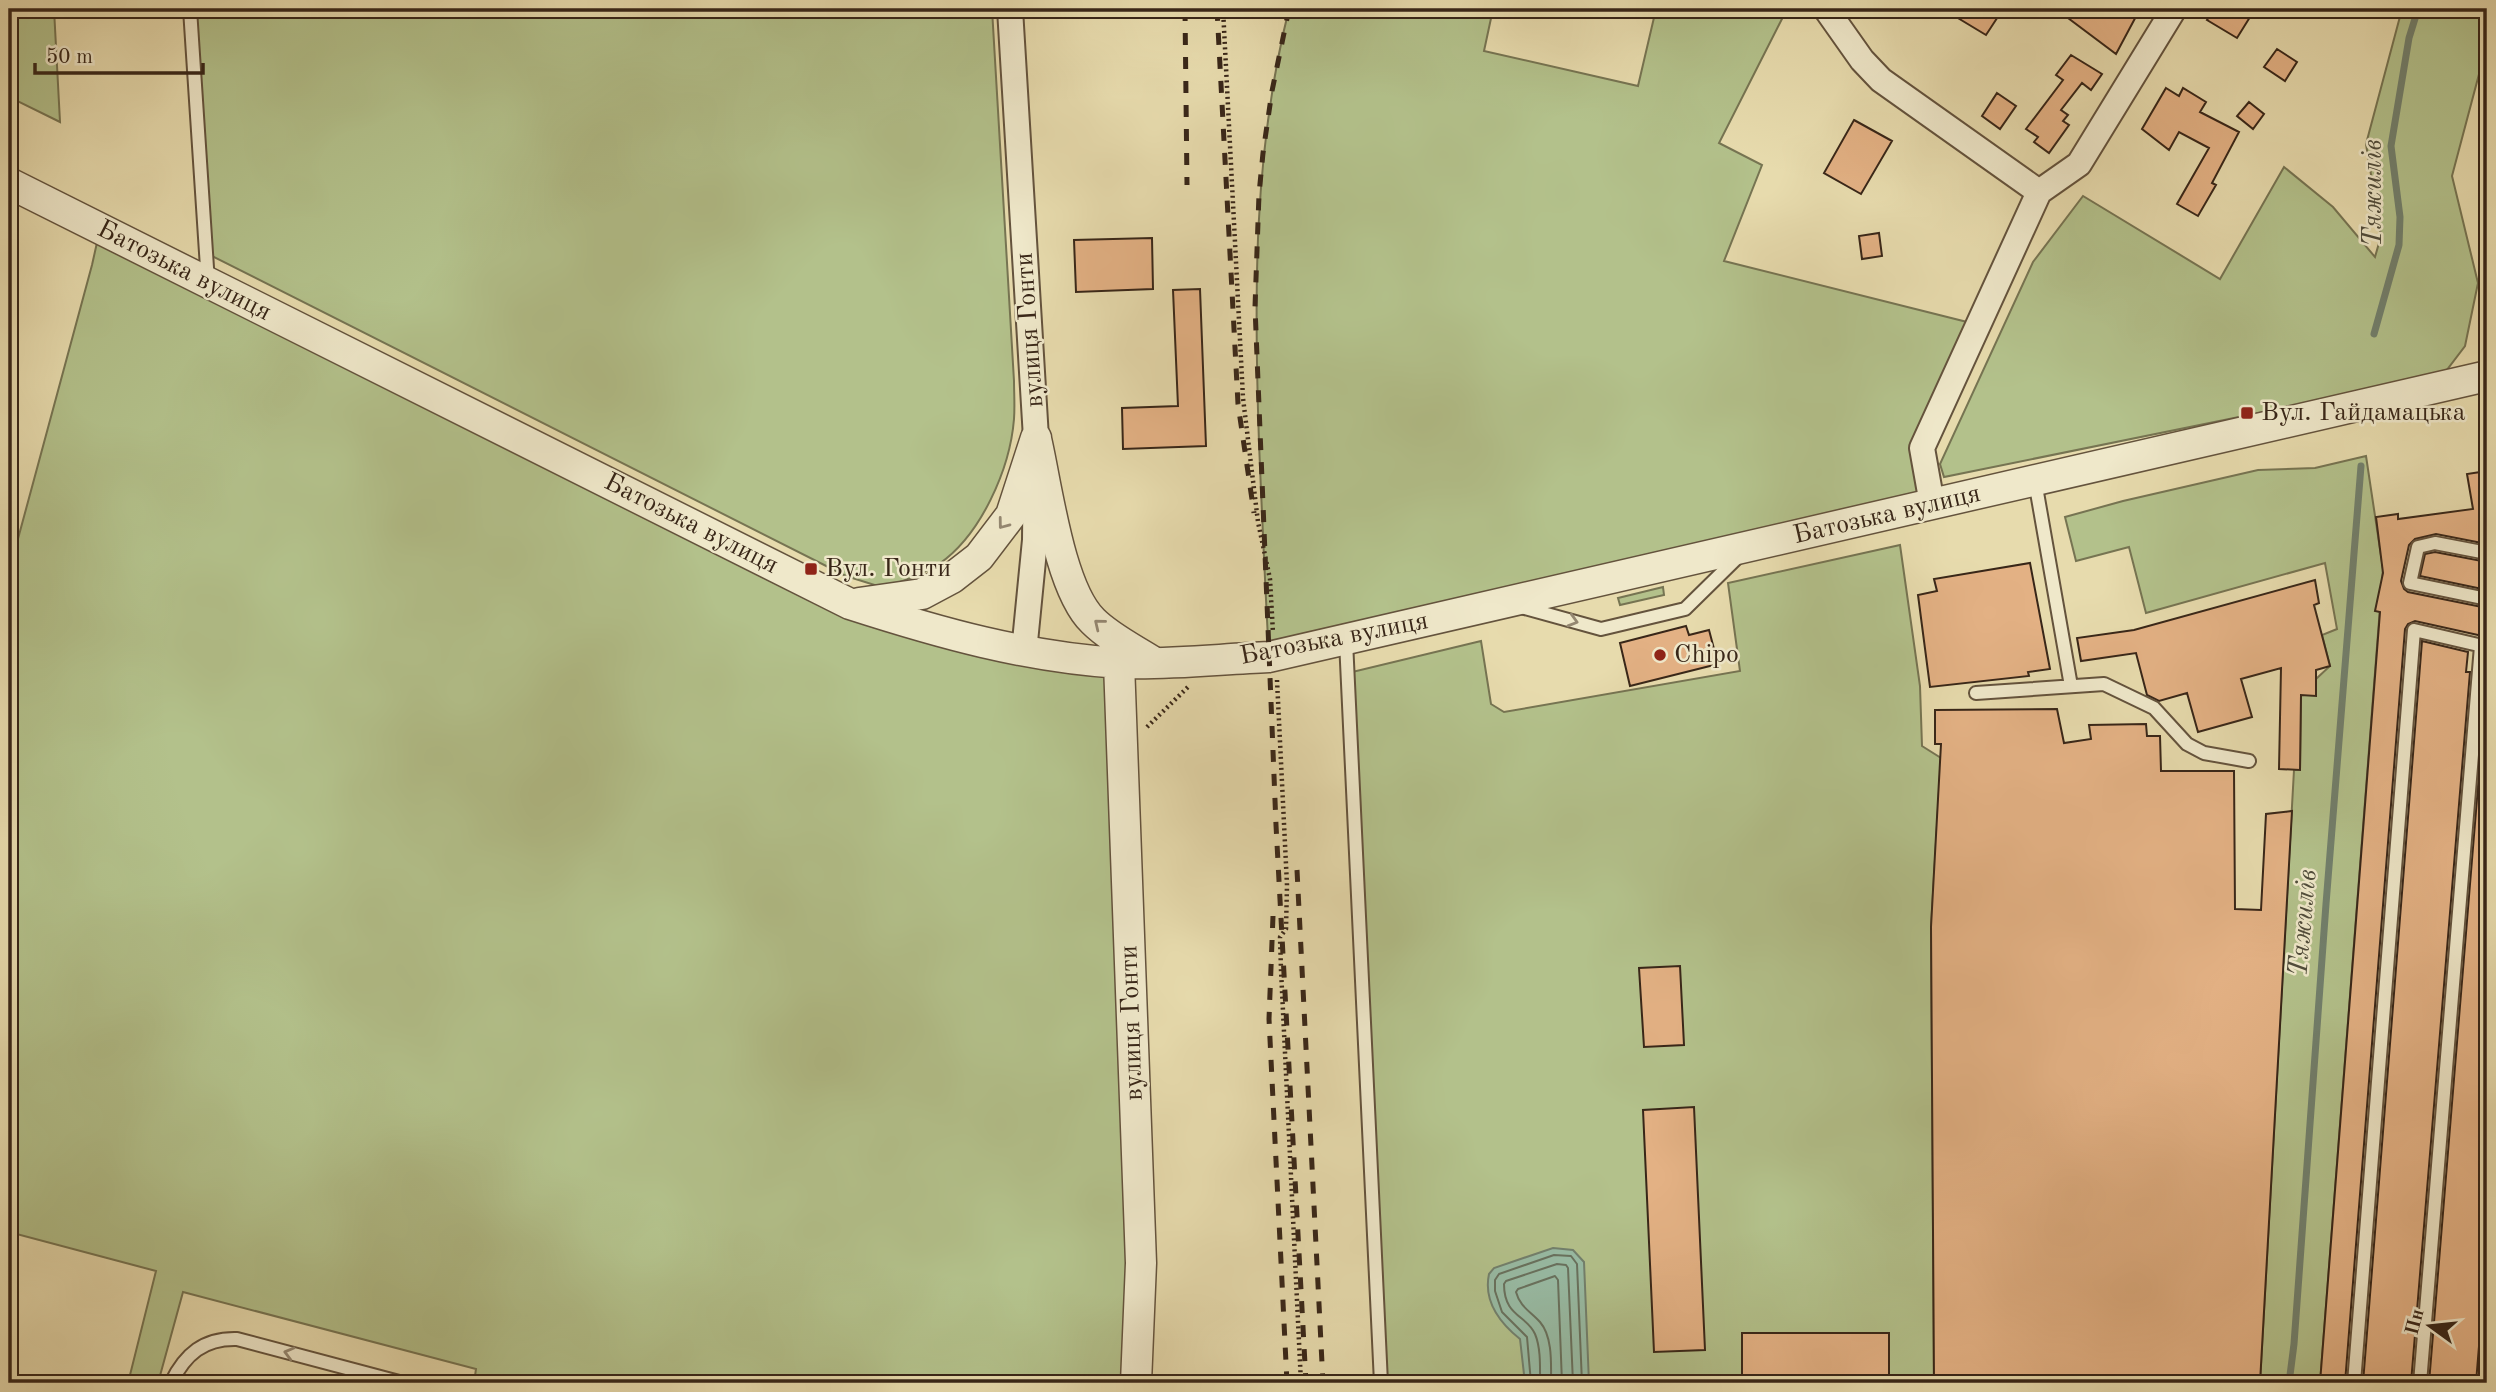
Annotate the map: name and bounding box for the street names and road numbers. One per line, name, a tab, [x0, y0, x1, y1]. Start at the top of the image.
street label: Батозька вулиця	[93, 216, 275, 326]
street label: вулиця Гонти	[1012, 252, 1048, 408]
street label: Батозька вулиця	[600, 469, 782, 579]
street label: Батозька вулиця	[1791, 481, 1983, 549]
street label: Батозька вулиця	[1238, 608, 1430, 670]
street label: вулиця Гонти	[1116, 945, 1148, 1101]

